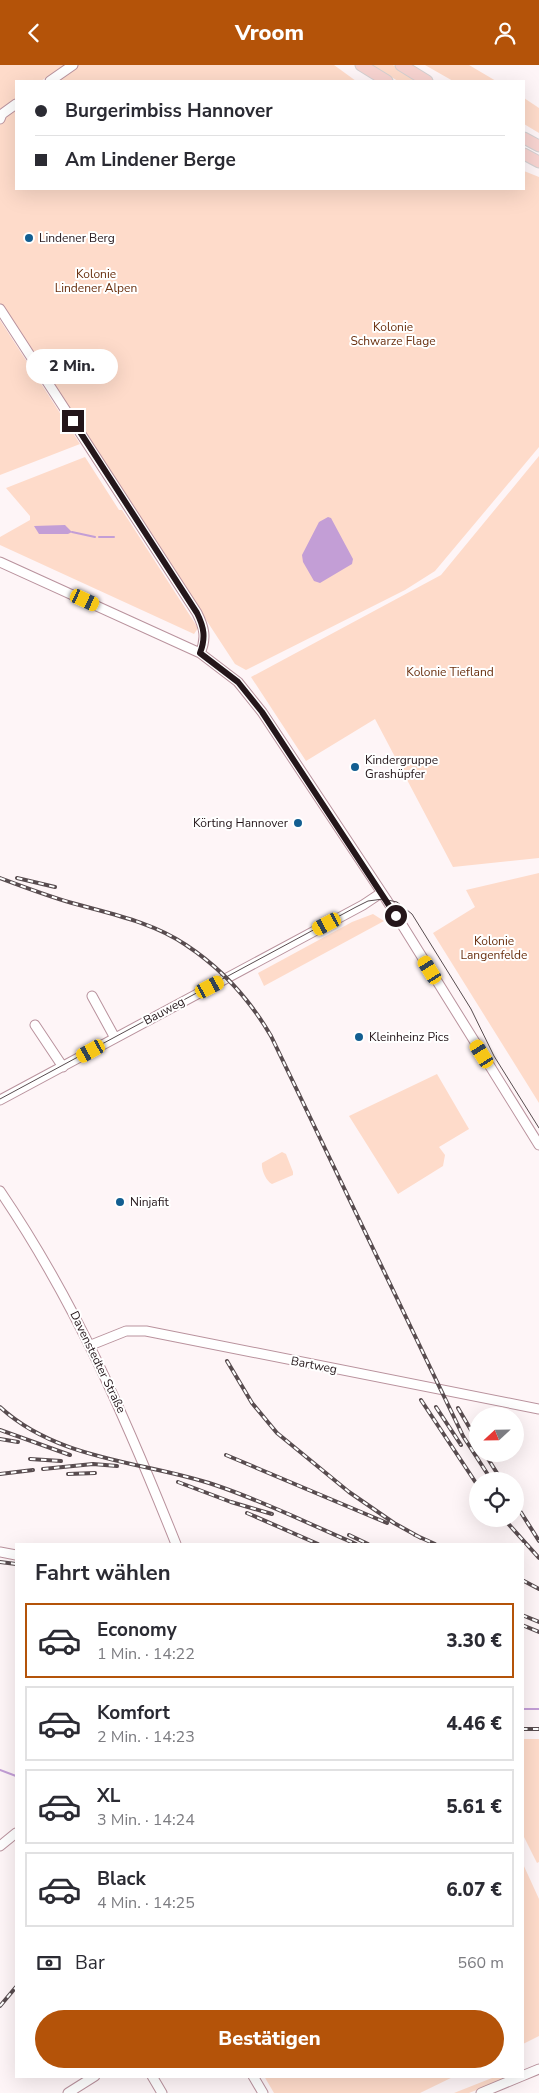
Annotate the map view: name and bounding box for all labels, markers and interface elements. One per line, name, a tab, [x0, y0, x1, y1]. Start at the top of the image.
text: Vroom	[235, 18, 304, 48]
icon: back	[20, 19, 48, 47]
icon: person	[491, 19, 519, 47]
text: Burgerimbiss Hannover	[65, 98, 273, 124]
text: Am Lindener Berge	[65, 147, 236, 173]
place label: Lindener Berg	[39, 230, 115, 246]
marker: Lindener Berg	[23, 232, 35, 244]
park label: Kolonie Lindener Alpen	[55, 266, 137, 296]
park label: Kolonie Schwarze Flage	[350, 319, 436, 349]
callout: 2 Min.	[27, 349, 119, 383]
text: 2 Min.	[49, 355, 95, 377]
route end	[62, 410, 84, 432]
car	[68, 587, 101, 613]
park label: Kolonie Tiefland	[406, 664, 494, 680]
place label: Kindergruppe Grashüpfer	[365, 752, 438, 782]
marker: Kindergruppe Grashüpfer	[349, 761, 361, 773]
place label: Körting Hannover	[193, 815, 289, 831]
marker: Körting Hannover	[292, 817, 304, 829]
route start	[385, 905, 407, 927]
car	[310, 910, 343, 938]
park label: Kolonie Langenfelde	[460, 933, 528, 963]
car	[415, 953, 444, 987]
car	[193, 973, 226, 1001]
street label: Bauweg	[141, 993, 187, 1029]
place label: Kleinheinz Pics	[369, 1029, 449, 1045]
marker: Kleinheinz Pics	[353, 1031, 365, 1043]
car	[74, 1037, 107, 1065]
car	[467, 1037, 496, 1071]
place label: Ninjafit	[130, 1194, 169, 1210]
marker: Ninjafit	[114, 1196, 126, 1208]
street label: Davenstedter Straße	[66, 1308, 130, 1416]
street label: Bartweg	[290, 1353, 338, 1377]
north arrow	[469, 1407, 524, 1463]
map controls	[469, 1407, 524, 1527]
button: locate	[469, 1472, 524, 1527]
text: Fahrt wählen	[35, 1558, 171, 1588]
text: Economy	[97, 1617, 177, 1643]
icon: car	[37, 1618, 82, 1663]
text: 3.30 €	[446, 1628, 502, 1654]
text: 1 Min. · 14:22	[97, 1643, 195, 1665]
text: Komfort	[97, 1700, 170, 1726]
icon: car	[37, 1701, 82, 1746]
text: 4.46 €	[446, 1711, 502, 1737]
text: 2 Min. · 14:23	[97, 1726, 195, 1748]
text: XL	[97, 1783, 120, 1809]
icon: car	[37, 1784, 82, 1829]
text: 5.61 €	[446, 1794, 502, 1820]
text: 3 Min. · 14:24	[97, 1809, 195, 1831]
text: Black	[97, 1866, 146, 1892]
icon: car	[37, 1867, 82, 1912]
text: 6.07 €	[446, 1877, 502, 1903]
text: 4 Min. · 14:25	[97, 1892, 195, 1914]
icon: cash	[35, 1949, 63, 1977]
text: Bar	[75, 1950, 105, 1976]
text: 560 m	[457, 1952, 504, 1974]
button: Bestätigen	[35, 2010, 504, 2068]

